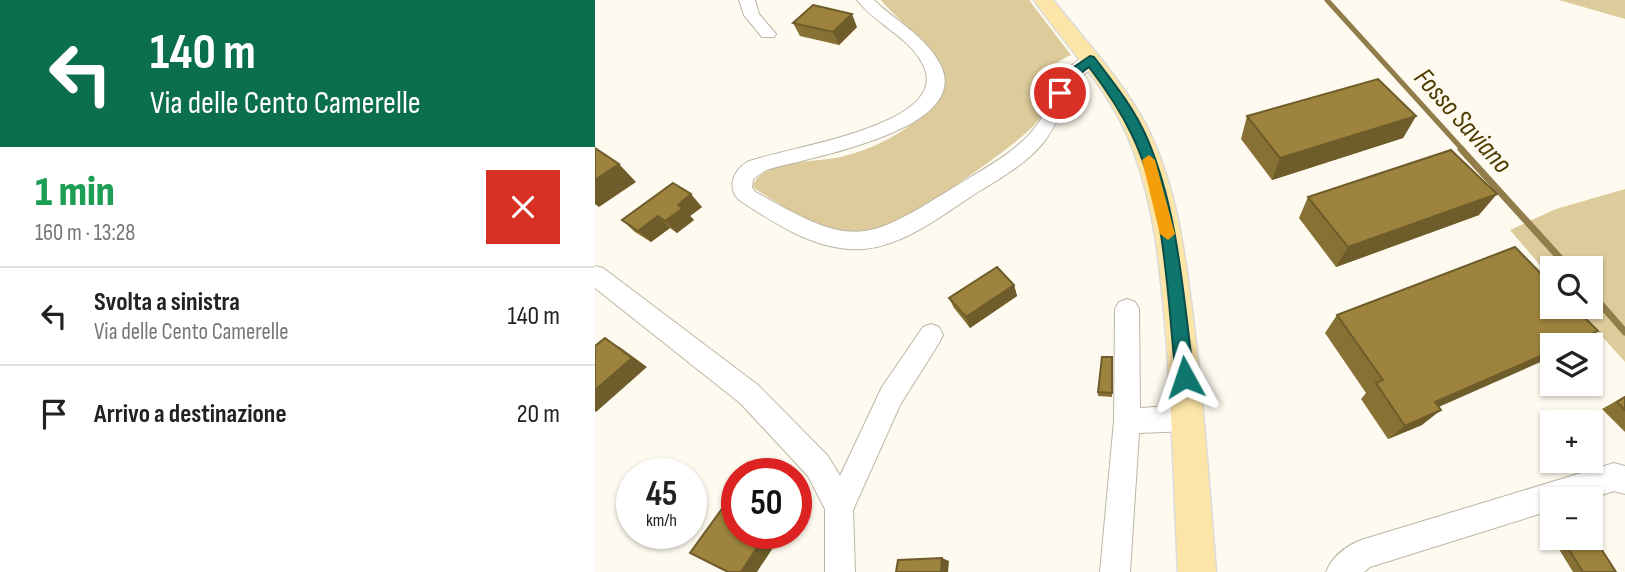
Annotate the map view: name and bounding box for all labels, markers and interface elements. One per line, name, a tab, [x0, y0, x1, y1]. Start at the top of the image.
text: 140 m	[150, 24, 256, 83]
icon: left	[35, 28, 126, 119]
water label: Fosso Saviano	[1407, 62, 1519, 181]
pin	[1030, 63, 1090, 123]
icon: arrive	[1041, 74, 1079, 112]
text: Via delle Cento Camerelle	[150, 84, 421, 123]
text: 1 min	[35, 167, 115, 218]
button: close	[486, 170, 560, 244]
text: 160 m · 13:28	[35, 219, 135, 247]
map controls	[1540, 256, 1603, 550]
button: search	[1540, 256, 1603, 319]
text: Svolta a sinistra	[94, 287, 240, 318]
icon: left	[35, 297, 73, 335]
text: 140 m	[508, 301, 560, 332]
text: Via delle Cento Camerelle	[94, 318, 289, 346]
button: layers	[1540, 333, 1603, 396]
position arrow	[1148, 340, 1222, 414]
icon: arrive	[35, 395, 73, 433]
text: Arrivo a destinazione	[94, 399, 287, 430]
text: 20 m	[517, 399, 560, 430]
button: +	[1540, 410, 1603, 473]
speed limit sign: 50	[721, 458, 812, 549]
text: 45	[646, 473, 677, 516]
button: −	[1540, 487, 1603, 550]
text: km/h	[646, 510, 677, 531]

